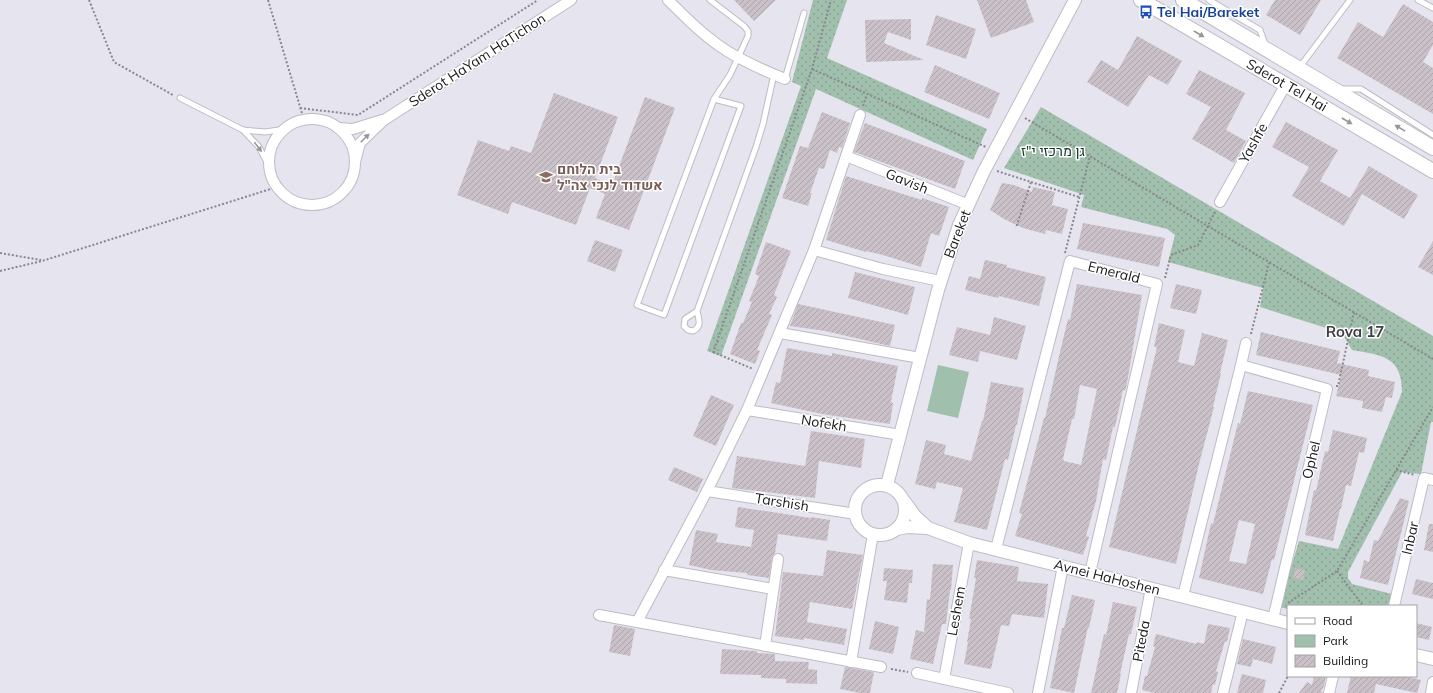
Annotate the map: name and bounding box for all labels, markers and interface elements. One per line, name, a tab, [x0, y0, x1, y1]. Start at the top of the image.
place label: Tel Hai/Bareket	[1157, 3, 1260, 21]
bus stop icon: Tel Hai/Bareket	[1138, 4, 1154, 20]
street label: Sderot HaYam HaTichon	[405, 9, 549, 111]
one-way arrow	[1193, 30, 1205, 37]
street label: Sderot Tel Hai	[1243, 55, 1331, 115]
one-way arrow	[1341, 117, 1353, 124]
street label: Yashfe	[1234, 120, 1271, 167]
one-way arrow	[1395, 124, 1405, 132]
one-way arrow	[360, 133, 370, 143]
one-way arrow	[254, 141, 262, 152]
park label: גן מרכזי י"ז	[1021, 142, 1085, 160]
place label: בית הלוחם אשדוד לנכי צה"ל	[557, 160, 663, 194]
street label: Gavish	[883, 164, 931, 198]
school or university icon: בית הלוחם אשדוד לנכי צה"ל	[538, 169, 554, 185]
street label: Bareket	[940, 207, 974, 261]
street label: Emerald	[1086, 257, 1142, 287]
district label: Rova 17	[1326, 322, 1384, 341]
street label: Nofekh	[800, 411, 848, 435]
street label: Ophel	[1298, 439, 1324, 481]
street label: Tarshish	[754, 489, 810, 515]
street label: Inbar	[1397, 519, 1423, 556]
street label: Avnei HaHoshen	[1052, 555, 1162, 599]
street label: Leshem	[943, 585, 969, 637]
legend	[1287, 605, 1417, 677]
text: Road	[1323, 613, 1352, 628]
street label: Piteda	[1128, 619, 1154, 663]
text: Park	[1323, 633, 1349, 648]
text: Building	[1323, 653, 1368, 668]

